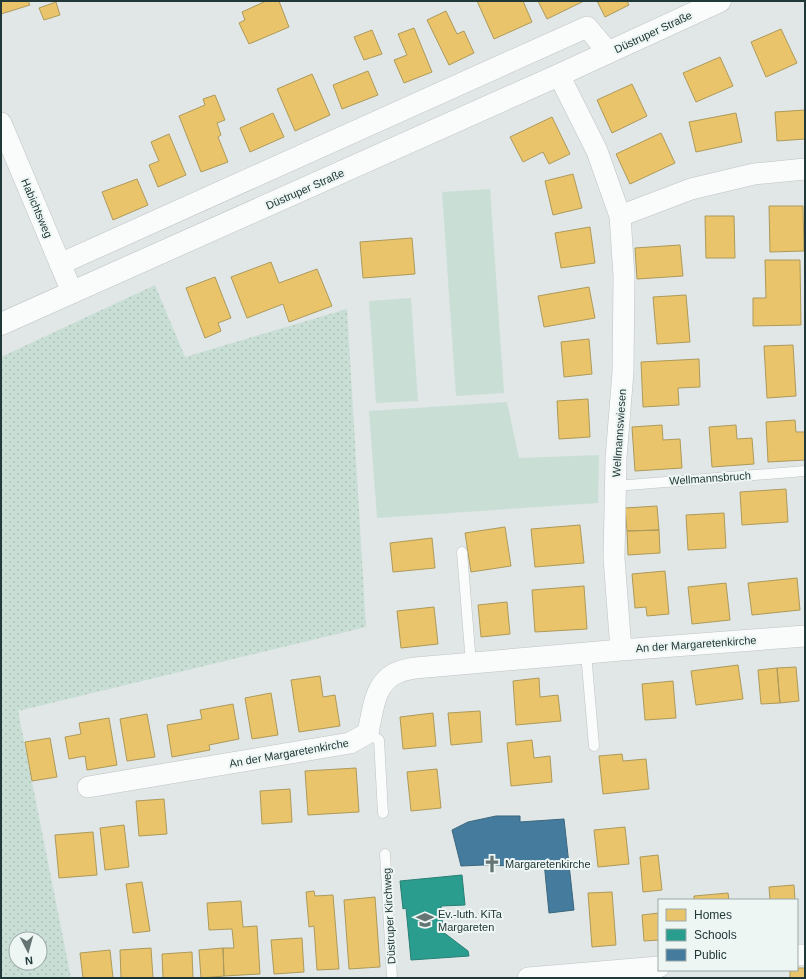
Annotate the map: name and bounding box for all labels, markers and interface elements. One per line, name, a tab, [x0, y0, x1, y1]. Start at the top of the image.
street label: Düstruper Straße	[612, 9, 694, 55]
street label: Düstruper Straße	[264, 166, 346, 212]
street label: Habichtsweg	[19, 177, 55, 239]
street label: Wellmannswiesen	[610, 388, 628, 478]
street label: Wellmannsbruch	[669, 469, 751, 487]
street label: An der Margaretenkirche	[635, 634, 757, 654]
street label: An der Margaretenkirche	[228, 737, 350, 769]
church icon: Margaretenkirche	[482, 854, 502, 874]
place label: Margaretenkirche	[505, 858, 591, 870]
street label: Düstruper Kirchweg	[380, 867, 398, 965]
legend	[658, 899, 798, 971]
place label: Ev.-luth. KiTa Margareten	[438, 908, 503, 933]
text: Homes	[694, 908, 732, 922]
school or university icon: Ev.-luth. KiTa Margareten	[415, 910, 435, 930]
text: Schools	[694, 928, 737, 942]
north arrow	[8, 931, 48, 971]
text: Public	[694, 948, 727, 962]
text: N	[24, 955, 34, 967]

